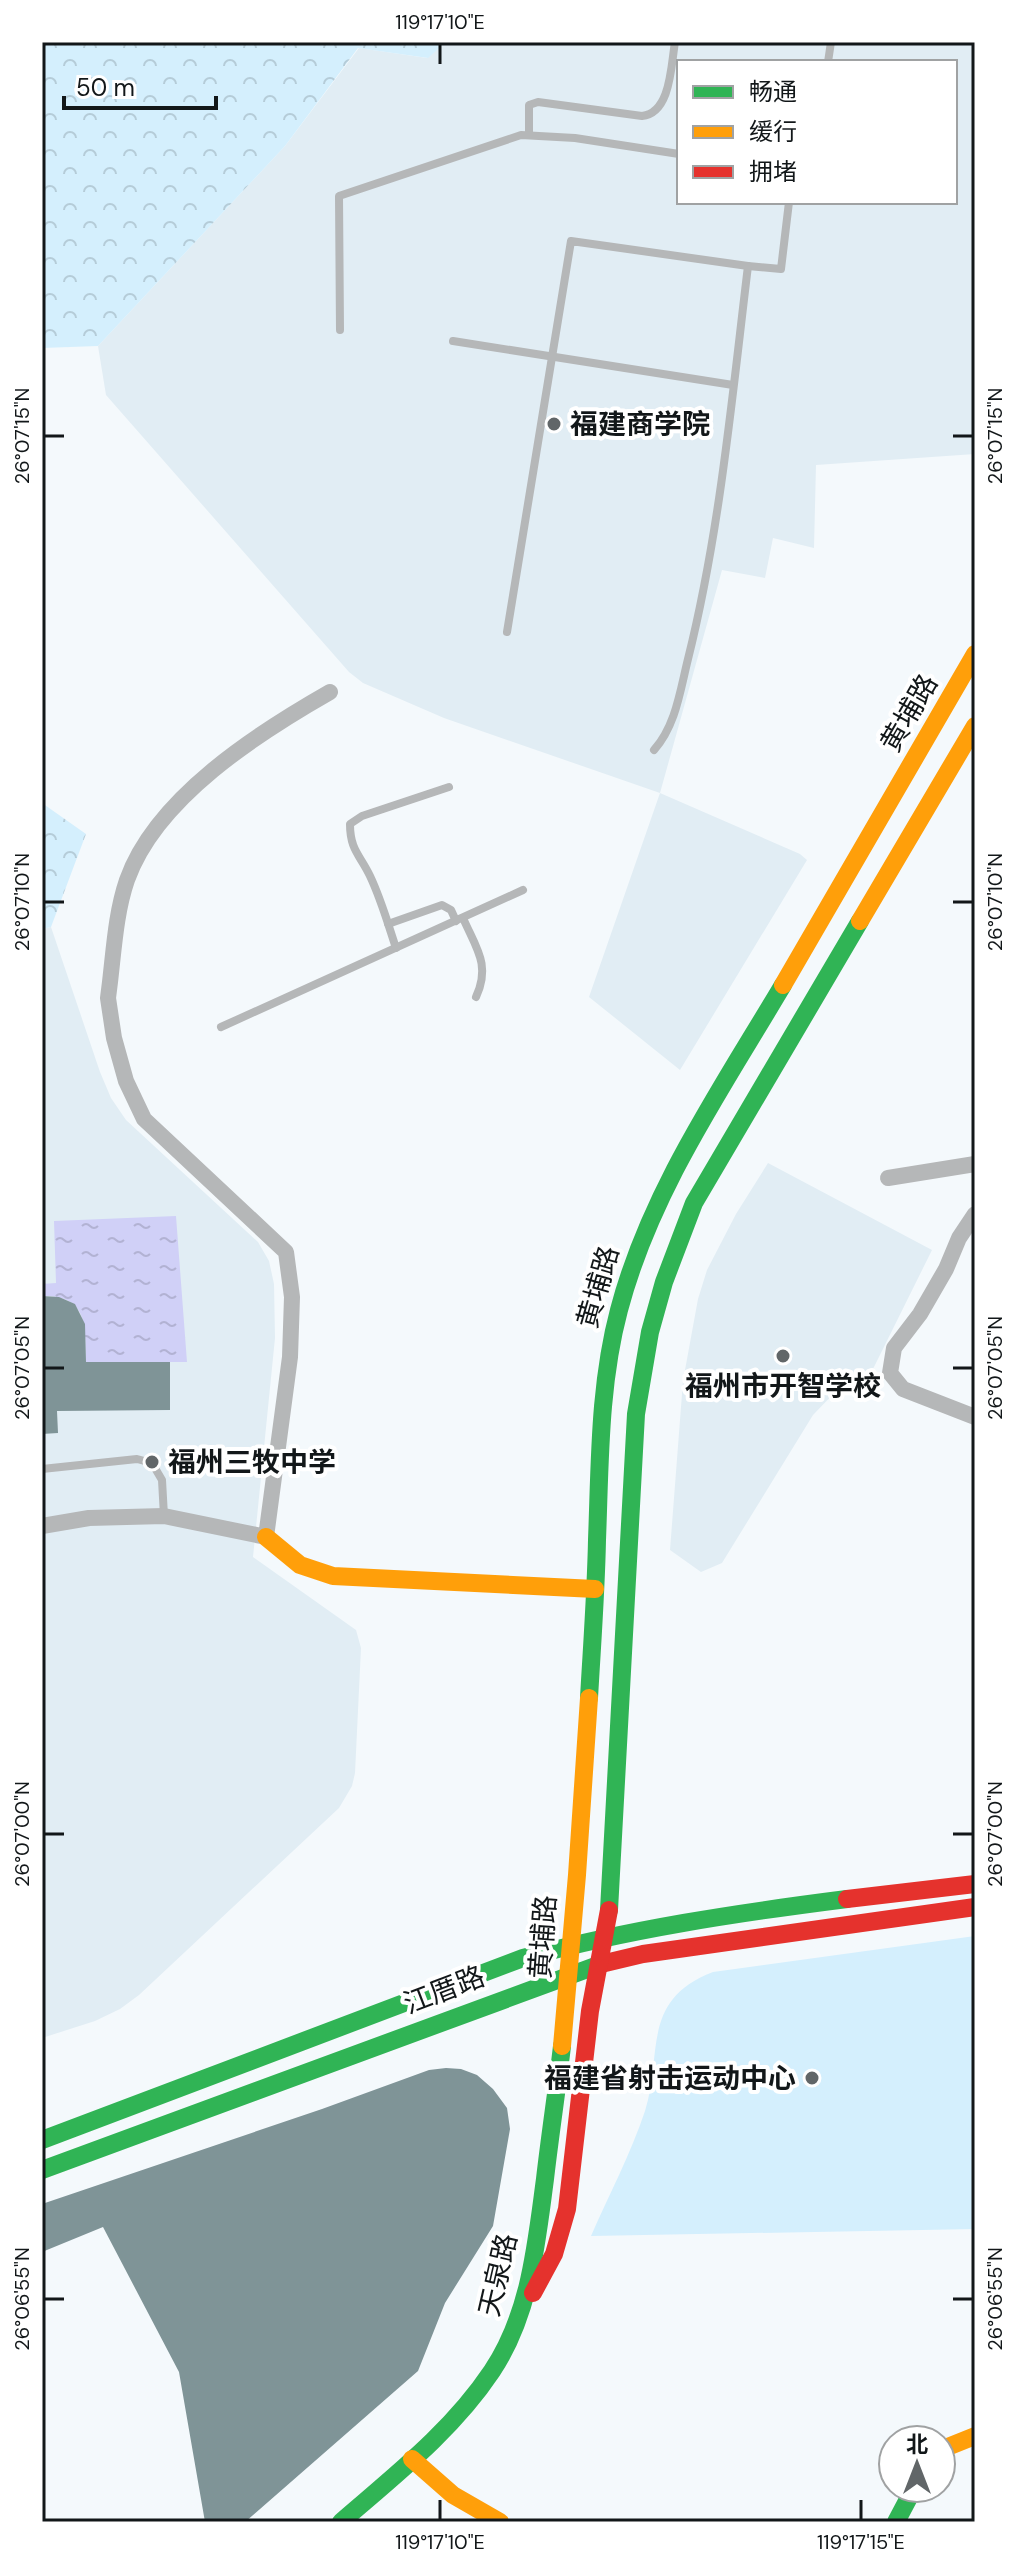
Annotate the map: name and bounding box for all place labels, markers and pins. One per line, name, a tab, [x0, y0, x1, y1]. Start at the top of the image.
place label: 福建商学院	[570, 406, 710, 443]
marker: 福建商学院	[545, 415, 563, 433]
marker: 福州市开智学校	[774, 1347, 792, 1365]
place label: 福州市开智学校	[685, 1368, 881, 1405]
place label: 福州三牧中学	[168, 1444, 336, 1481]
marker: 福州三牧中学	[143, 1453, 161, 1471]
place label: 福建省射击运动中心	[544, 2060, 796, 2097]
marker: 福建省射击运动中心	[803, 2069, 821, 2087]

